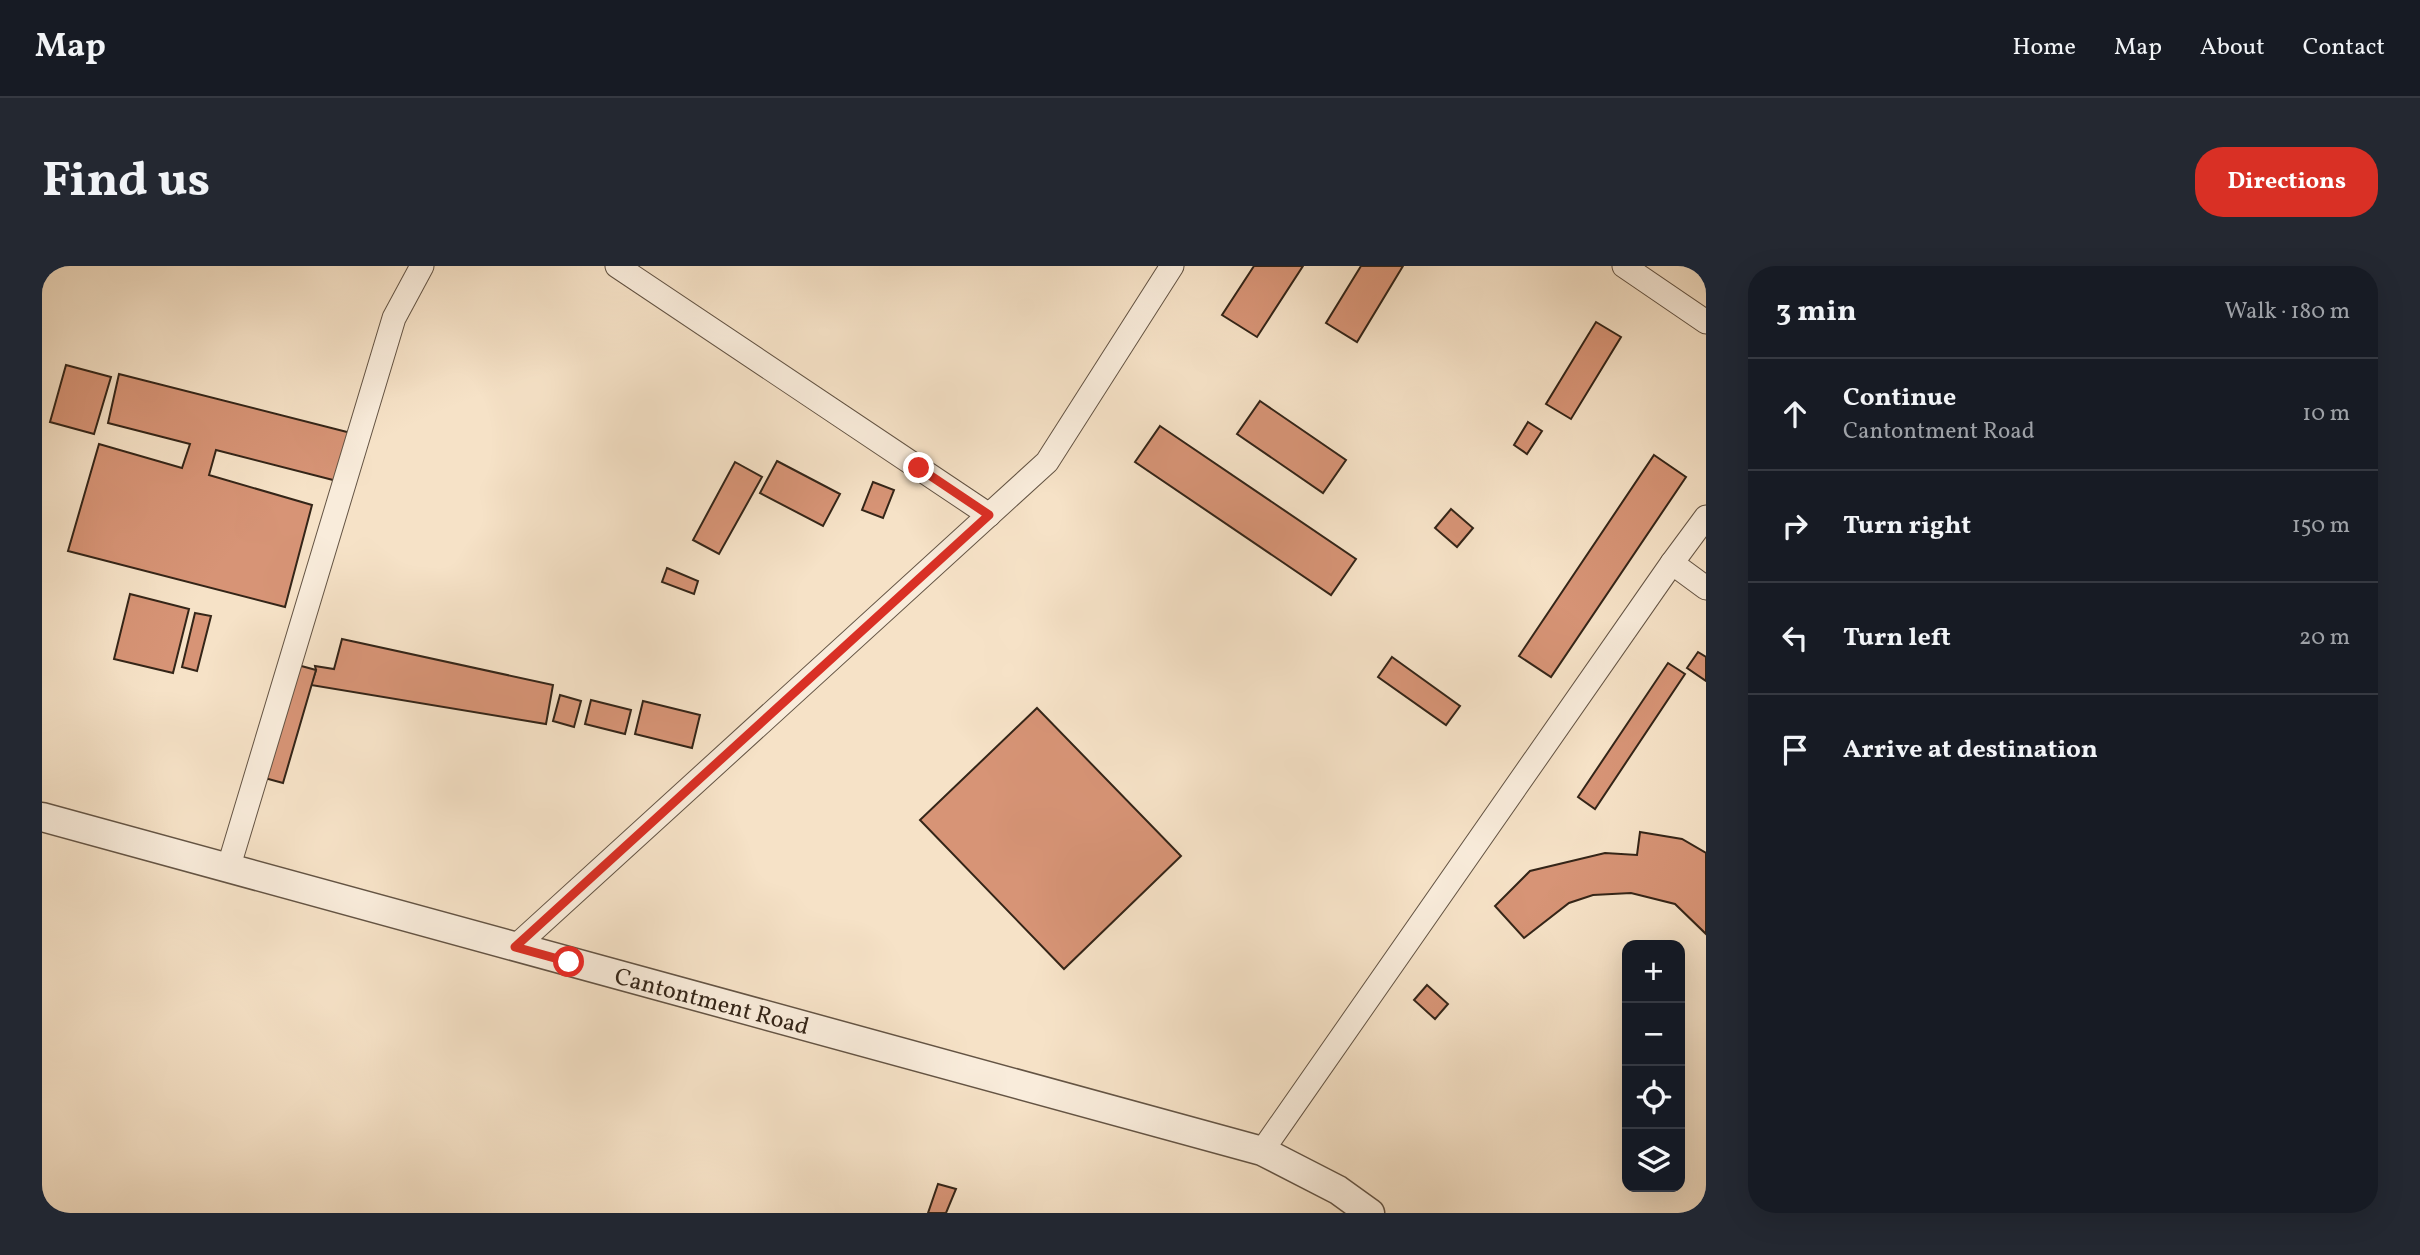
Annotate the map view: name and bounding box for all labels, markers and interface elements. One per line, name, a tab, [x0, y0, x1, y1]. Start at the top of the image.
text: Map	[35, 25, 106, 71]
text: Home	[2012, 31, 2076, 65]
text: Map	[2114, 31, 2162, 65]
text: About	[2200, 31, 2265, 65]
text: Contact	[2303, 31, 2385, 65]
button: Directions	[2195, 147, 2378, 217]
text: Find us	[42, 148, 210, 217]
text: 3 min	[1776, 291, 1857, 333]
text: Walk · 180 m	[2225, 296, 2350, 328]
text: Continue	[1843, 380, 1956, 416]
icon: ahead	[1776, 395, 1814, 433]
text: 10 m	[2302, 398, 2350, 430]
text: Cantontment Road	[1843, 416, 2035, 448]
route end	[903, 452, 934, 483]
icon: right	[1776, 507, 1814, 545]
text: Turn right	[1843, 508, 1971, 544]
text: 150 m	[2292, 510, 2350, 542]
icon: left	[1776, 619, 1814, 657]
text: Turn left	[1843, 620, 1951, 656]
text: 20 m	[2299, 622, 2350, 654]
icon: arrive	[1776, 731, 1814, 769]
text: Arrive at destination	[1843, 732, 2098, 768]
map controls	[1622, 940, 1685, 1192]
button: +	[1622, 940, 1685, 1003]
route start	[553, 946, 584, 977]
street label: Cantontment Road	[610, 961, 812, 1045]
button: −	[1622, 1003, 1685, 1066]
button: locate	[1622, 1066, 1685, 1129]
button: layers	[1622, 1129, 1685, 1192]

